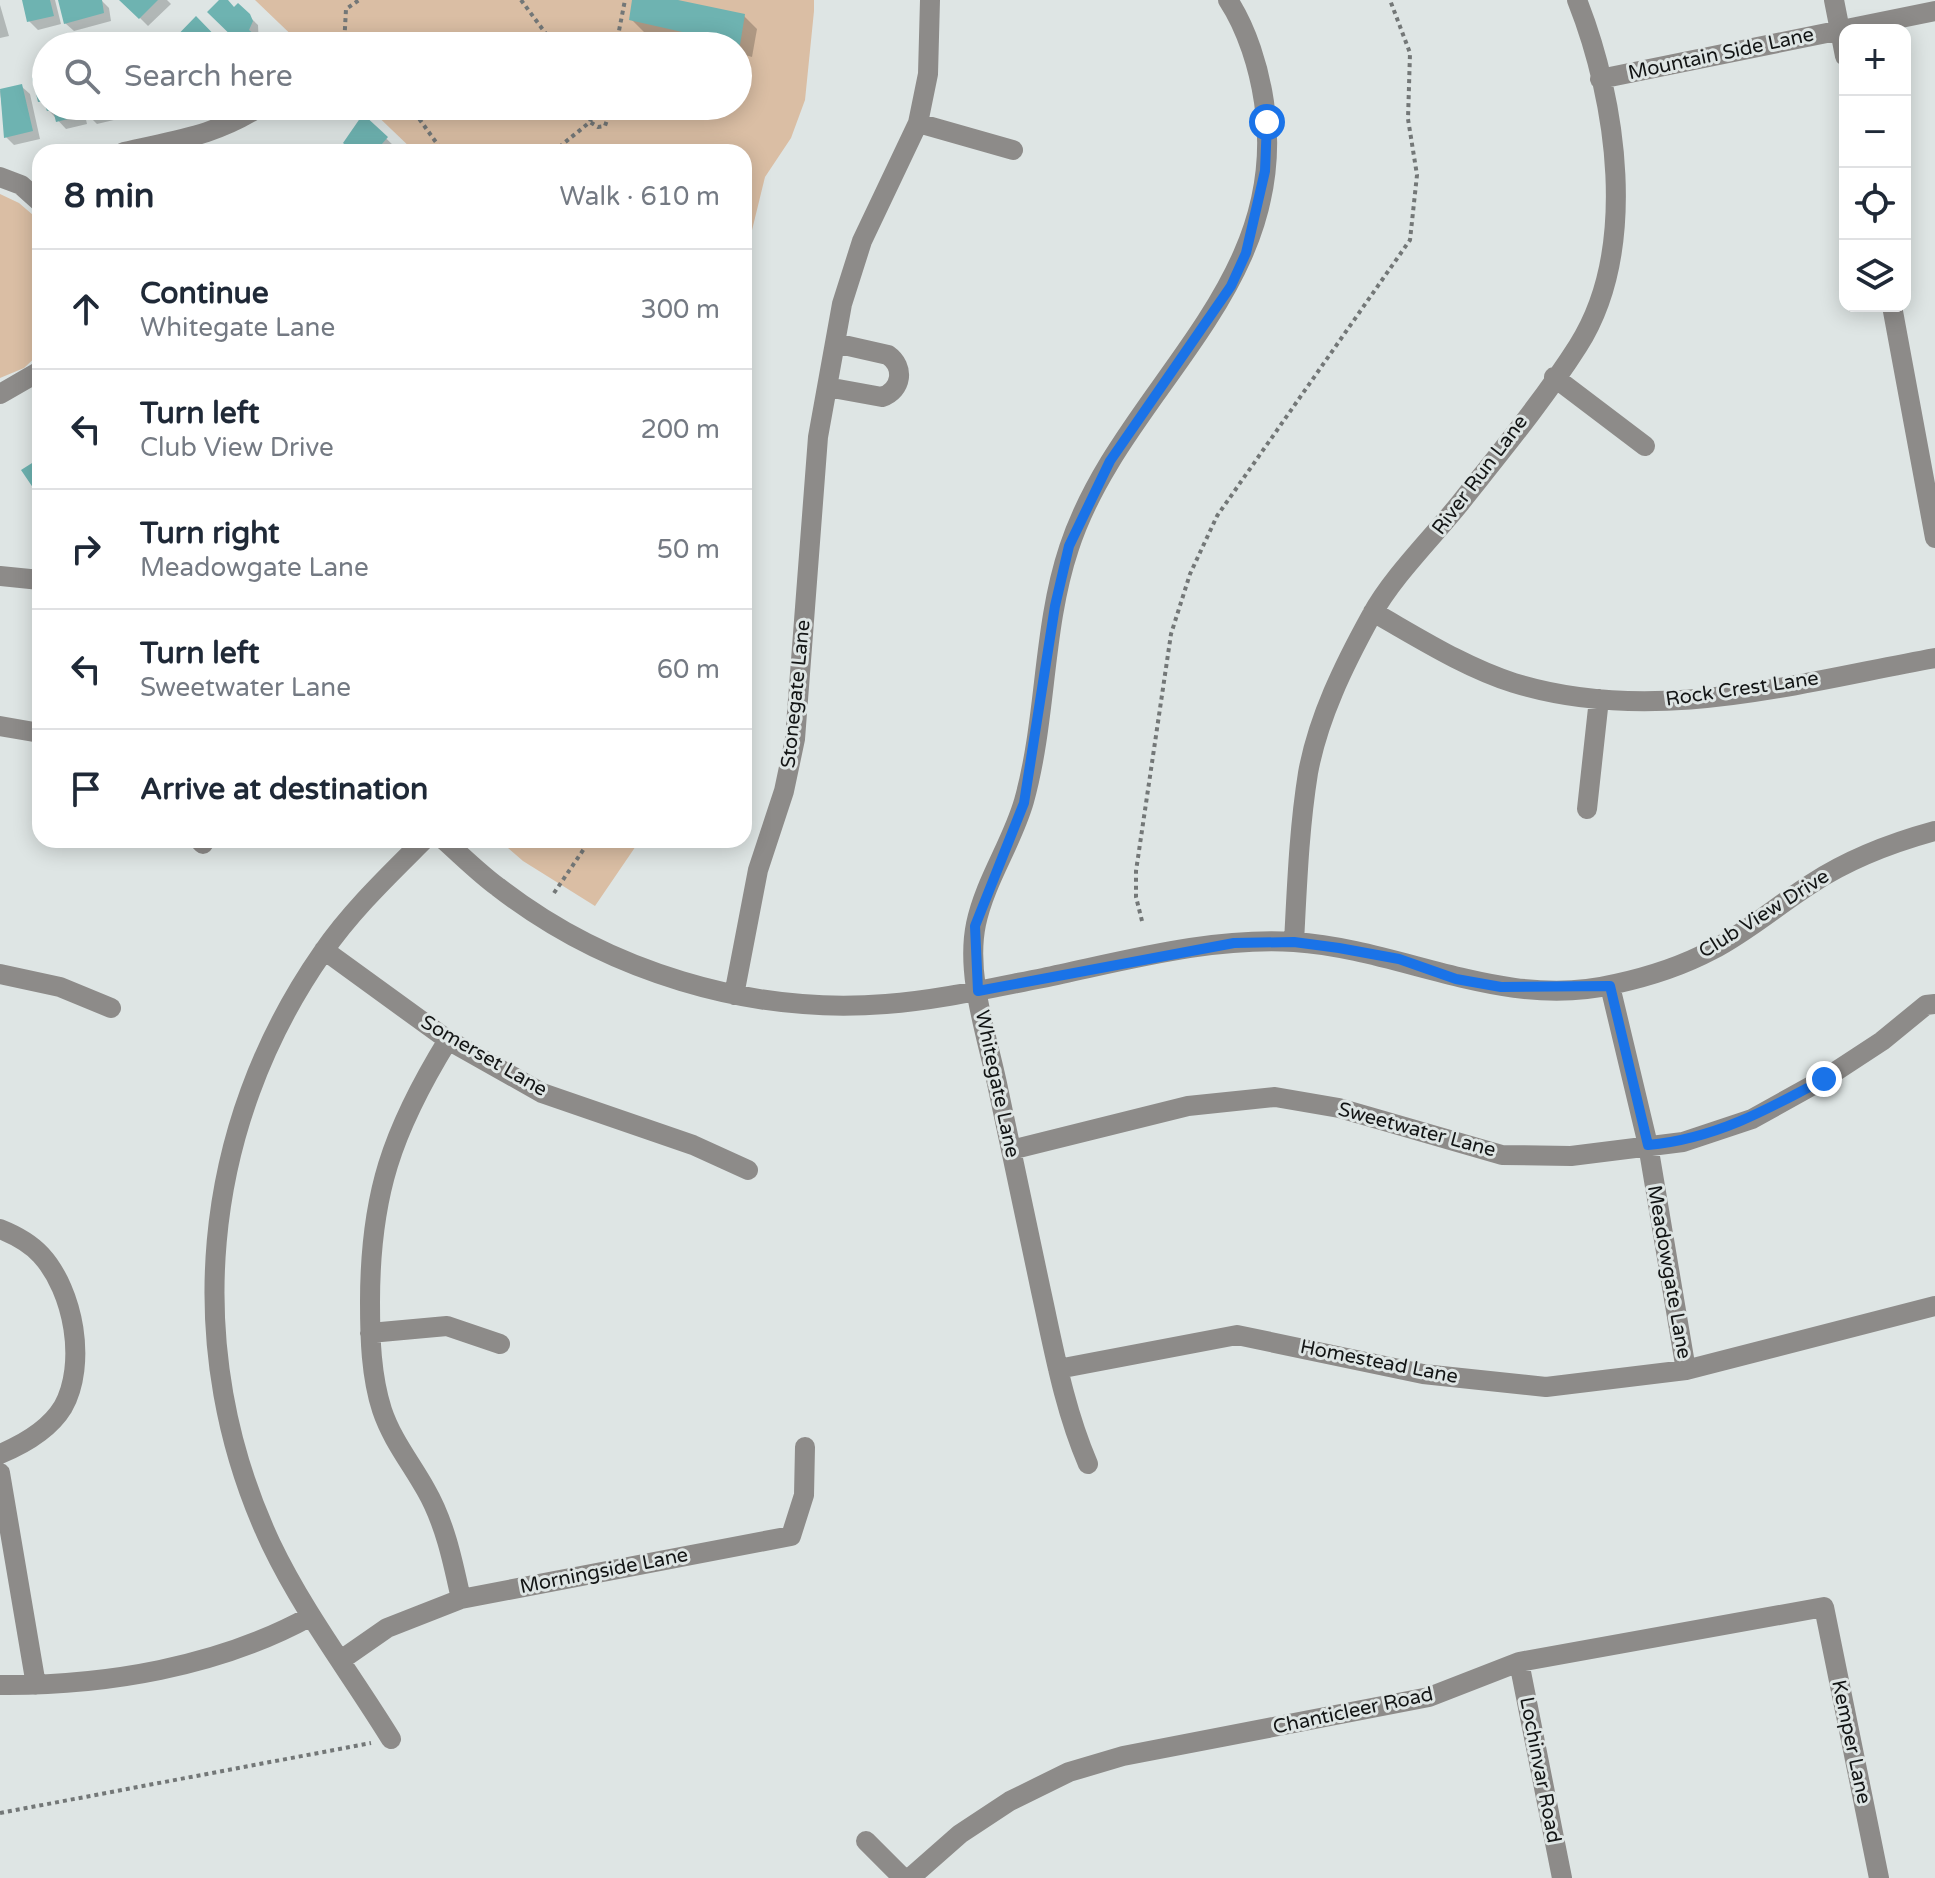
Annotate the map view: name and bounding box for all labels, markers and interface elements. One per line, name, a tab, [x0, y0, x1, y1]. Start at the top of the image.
street label: Mountain Side Lane	[1626, 23, 1816, 85]
map controls	[1839, 24, 1911, 312]
button: +	[1839, 24, 1911, 96]
search box	[32, 32, 752, 120]
icon: search	[60, 54, 104, 98]
text: Search here	[124, 58, 293, 95]
button: −	[1839, 96, 1911, 168]
route start	[1249, 104, 1285, 140]
button: locate	[1839, 168, 1911, 240]
text: 8 min	[64, 176, 155, 217]
text: Walk · 610 m	[560, 181, 720, 212]
button: layers	[1839, 240, 1911, 312]
text: Continue	[140, 275, 269, 312]
icon: ahead	[64, 287, 108, 331]
text: 300 m	[640, 294, 720, 325]
text: Whitegate Lane	[140, 312, 335, 343]
text: Turn left	[140, 395, 259, 432]
icon: left	[64, 407, 108, 451]
street label: River Run Lane	[1427, 410, 1533, 540]
text: 200 m	[640, 414, 720, 445]
text: Club View Drive	[140, 432, 334, 463]
text: Turn right	[140, 515, 280, 552]
icon: right	[64, 527, 108, 571]
text: 50 m	[657, 534, 720, 565]
text: Meadowgate Lane	[140, 552, 369, 583]
street label: Stonegate Lane	[776, 619, 816, 769]
text: Turn left	[140, 635, 259, 672]
icon: left	[64, 647, 108, 691]
text: 60 m	[657, 654, 720, 685]
street label: Rock Crest Lane	[1664, 666, 1820, 712]
text: Sweetwater Lane	[140, 672, 351, 703]
icon: arrive	[64, 767, 108, 811]
text: Arrive at destination	[140, 771, 428, 808]
street label: Club View Drive	[1694, 864, 1834, 964]
street label: Whitegate Lane	[970, 1008, 1024, 1160]
street label: Somerset Lane	[417, 1010, 551, 1102]
route end	[1806, 1061, 1842, 1097]
street label: Sweetwater Lane	[1336, 1097, 1498, 1163]
street label: Meadowgate Lane	[1642, 1183, 1696, 1361]
street label: Homestead Lane	[1298, 1335, 1460, 1389]
street label: Morningside Lane	[518, 1543, 690, 1599]
street label: Kemper Lane	[1826, 1678, 1876, 1806]
street label: Chanticleer Road	[1271, 1682, 1435, 1740]
street label: Lochinvar Road	[1514, 1695, 1566, 1845]

